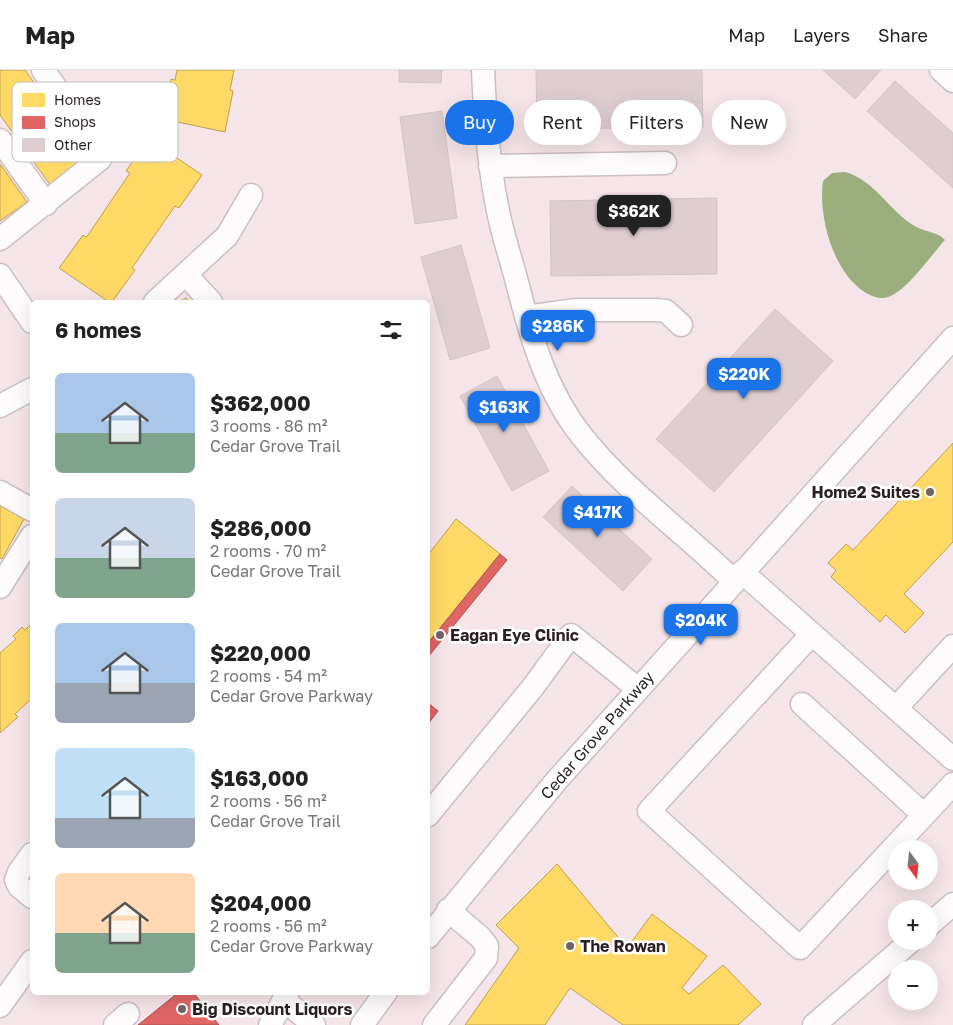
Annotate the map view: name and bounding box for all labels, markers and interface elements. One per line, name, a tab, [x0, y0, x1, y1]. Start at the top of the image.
text: Map	[25, 20, 75, 49]
text: Map	[728, 24, 765, 46]
text: Layers	[793, 24, 850, 46]
text: Share	[878, 24, 928, 46]
legend	[12, 82, 178, 162]
text: Homes	[54, 91, 101, 108]
chip: Buy	[445, 100, 514, 145]
chip: Rent	[524, 100, 601, 145]
chip: Filters	[611, 100, 702, 145]
chip: New	[712, 100, 786, 145]
text: Shops	[54, 113, 96, 130]
text: Other	[54, 136, 93, 153]
pin: $362K	[599, 194, 669, 237]
text: $362K	[608, 201, 660, 221]
pin: $286K	[523, 310, 593, 352]
icon: filters	[377, 316, 405, 344]
text: $286K	[532, 316, 584, 336]
text: 6 homes	[55, 317, 141, 343]
pin: $220K	[709, 358, 779, 400]
text: $220K	[718, 364, 770, 384]
text: $362,000	[210, 390, 311, 416]
pin: $163K	[469, 390, 539, 433]
icon: home	[95, 393, 155, 453]
text: $163K	[479, 397, 529, 417]
text: 3 rooms · 86 m²	[210, 416, 327, 436]
text: Cedar Grove Trail	[210, 436, 341, 456]
place label: Home2 Suites	[812, 482, 920, 502]
marker: Home2 Suites	[924, 486, 936, 498]
pin: $417K	[563, 496, 633, 538]
text: $417K	[573, 502, 623, 522]
text: $286,000	[210, 515, 311, 541]
icon: home	[95, 518, 155, 578]
text: 2 rooms · 70 m²	[210, 541, 326, 561]
text: Cedar Grove Trail	[210, 561, 341, 581]
pin: $204K	[666, 604, 736, 646]
text: $204K	[675, 610, 727, 630]
place label: Eagan Eye Clinic	[450, 625, 579, 645]
marker: Eagan Eye Clinic	[434, 629, 446, 641]
text: $220,000	[210, 640, 311, 666]
icon: home	[95, 643, 155, 703]
text: 2 rooms · 54 m²	[210, 666, 327, 686]
street label: Cedar Grove Parkway	[536, 667, 658, 803]
text: Cedar Grove Parkway	[210, 686, 373, 706]
text: $163,000	[210, 765, 309, 791]
icon: home	[95, 768, 155, 828]
text: 2 rooms · 56 m²	[210, 791, 327, 811]
text: Cedar Grove Trail	[210, 811, 341, 831]
north arrow	[888, 840, 938, 890]
map controls	[888, 840, 938, 1010]
text: $204,000	[210, 890, 311, 916]
icon: home	[95, 893, 155, 953]
button: +	[888, 900, 938, 950]
text: 2 rooms · 56 m²	[210, 916, 327, 936]
text: Cedar Grove Parkway	[210, 936, 373, 956]
place label: The Rowan	[580, 936, 666, 956]
marker: The Rowan	[564, 940, 576, 952]
button: −	[888, 960, 938, 1010]
place label: Big Discount Liquors	[192, 999, 352, 1019]
marker: Big Discount Liquors	[176, 1003, 188, 1015]

